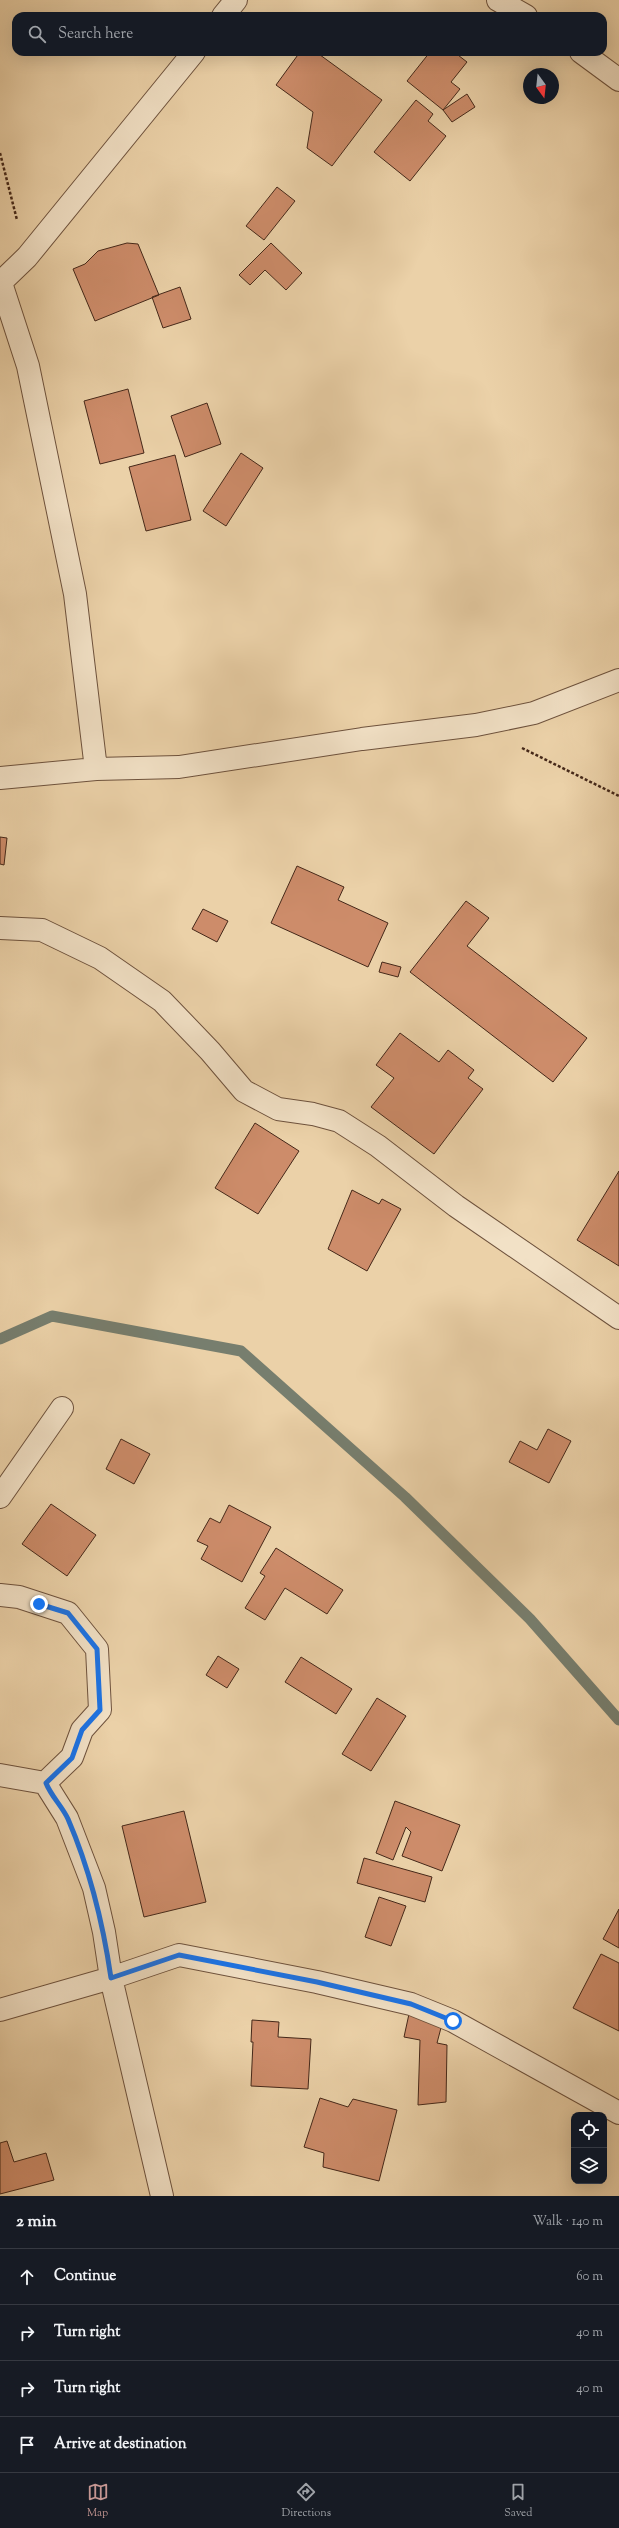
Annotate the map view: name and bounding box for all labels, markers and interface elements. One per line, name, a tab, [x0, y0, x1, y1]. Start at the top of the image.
search box	[12, 12, 607, 56]
icon: search	[26, 23, 48, 45]
text: Search here	[58, 24, 133, 45]
north arrow	[523, 68, 559, 104]
route end	[30, 1595, 48, 1613]
route start	[444, 2012, 462, 2030]
map controls	[571, 2112, 607, 2184]
button: locate	[571, 2112, 607, 2148]
button: layers	[571, 2148, 607, 2184]
text: 2 min	[16, 2210, 57, 2234]
text: Walk · 140 m	[532, 2213, 603, 2231]
icon: ahead	[16, 2266, 38, 2288]
text: Continue	[54, 2266, 116, 2287]
text: 60 m	[576, 2268, 603, 2286]
icon: right	[16, 2322, 38, 2344]
text: Turn right	[54, 2322, 120, 2343]
text: 40 m	[576, 2324, 603, 2342]
icon: right	[16, 2378, 38, 2400]
text: Turn right	[54, 2378, 120, 2399]
text: 40 m	[576, 2380, 603, 2398]
icon: arrive	[16, 2434, 38, 2456]
text: Arrive at destination	[54, 2434, 187, 2455]
tab: Map	[87, 2481, 109, 2521]
tab: Directions	[282, 2481, 331, 2521]
tab: Saved	[504, 2481, 532, 2521]

